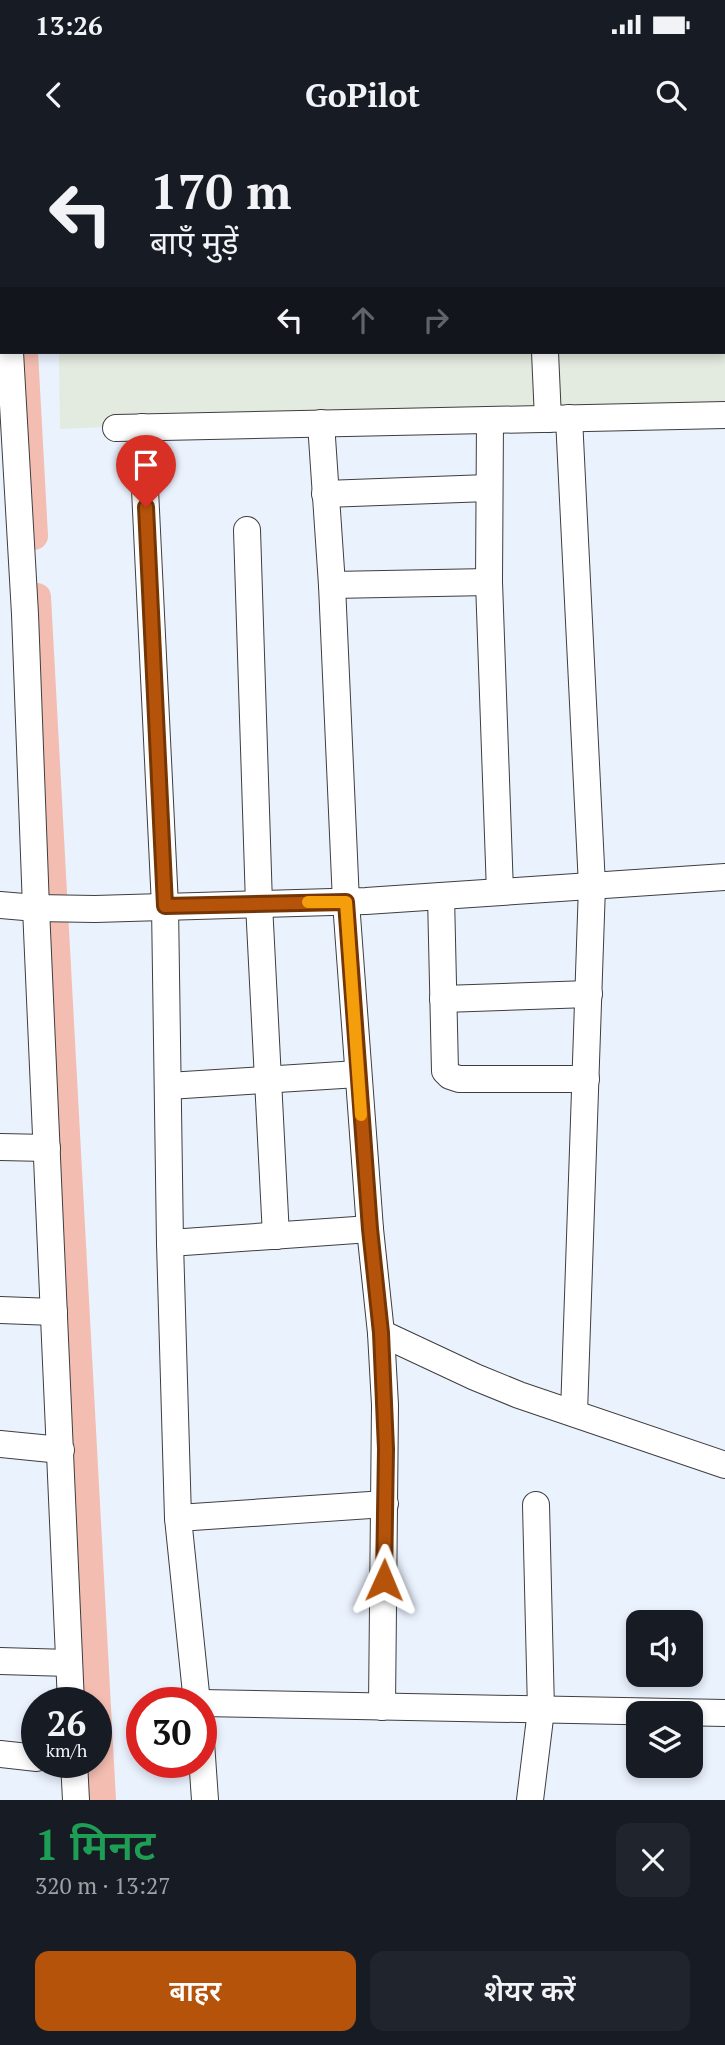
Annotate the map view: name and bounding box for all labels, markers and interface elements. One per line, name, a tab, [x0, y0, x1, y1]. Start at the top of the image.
text: 13:26	[35, 8, 103, 42]
text: GoPilot	[305, 74, 420, 116]
icon: back	[35, 76, 73, 114]
icon: search	[652, 76, 690, 114]
text: 170 m	[150, 158, 292, 223]
icon: left	[35, 168, 126, 259]
text: बाएँ मुड़ें	[150, 221, 238, 263]
icon: left	[271, 301, 309, 339]
icon: ahead	[344, 301, 382, 339]
icon: right	[417, 301, 455, 339]
pin	[116, 435, 176, 507]
icon: arrive	[127, 446, 165, 484]
position arrow	[347, 1543, 421, 1617]
map controls	[626, 1610, 703, 1778]
button: sound	[626, 1610, 703, 1687]
speed limit sign: 30	[126, 1687, 217, 1778]
text: 26	[47, 1700, 86, 1746]
button: layers	[626, 1701, 703, 1778]
text: km/h	[46, 1738, 87, 1762]
text: 1 मिनट	[35, 1816, 155, 1872]
button: close	[616, 1823, 690, 1897]
text: 320 m · 13:27	[35, 1870, 170, 1901]
button: बाहर	[35, 1951, 356, 2031]
button: शेयर करें	[370, 1951, 690, 2031]

